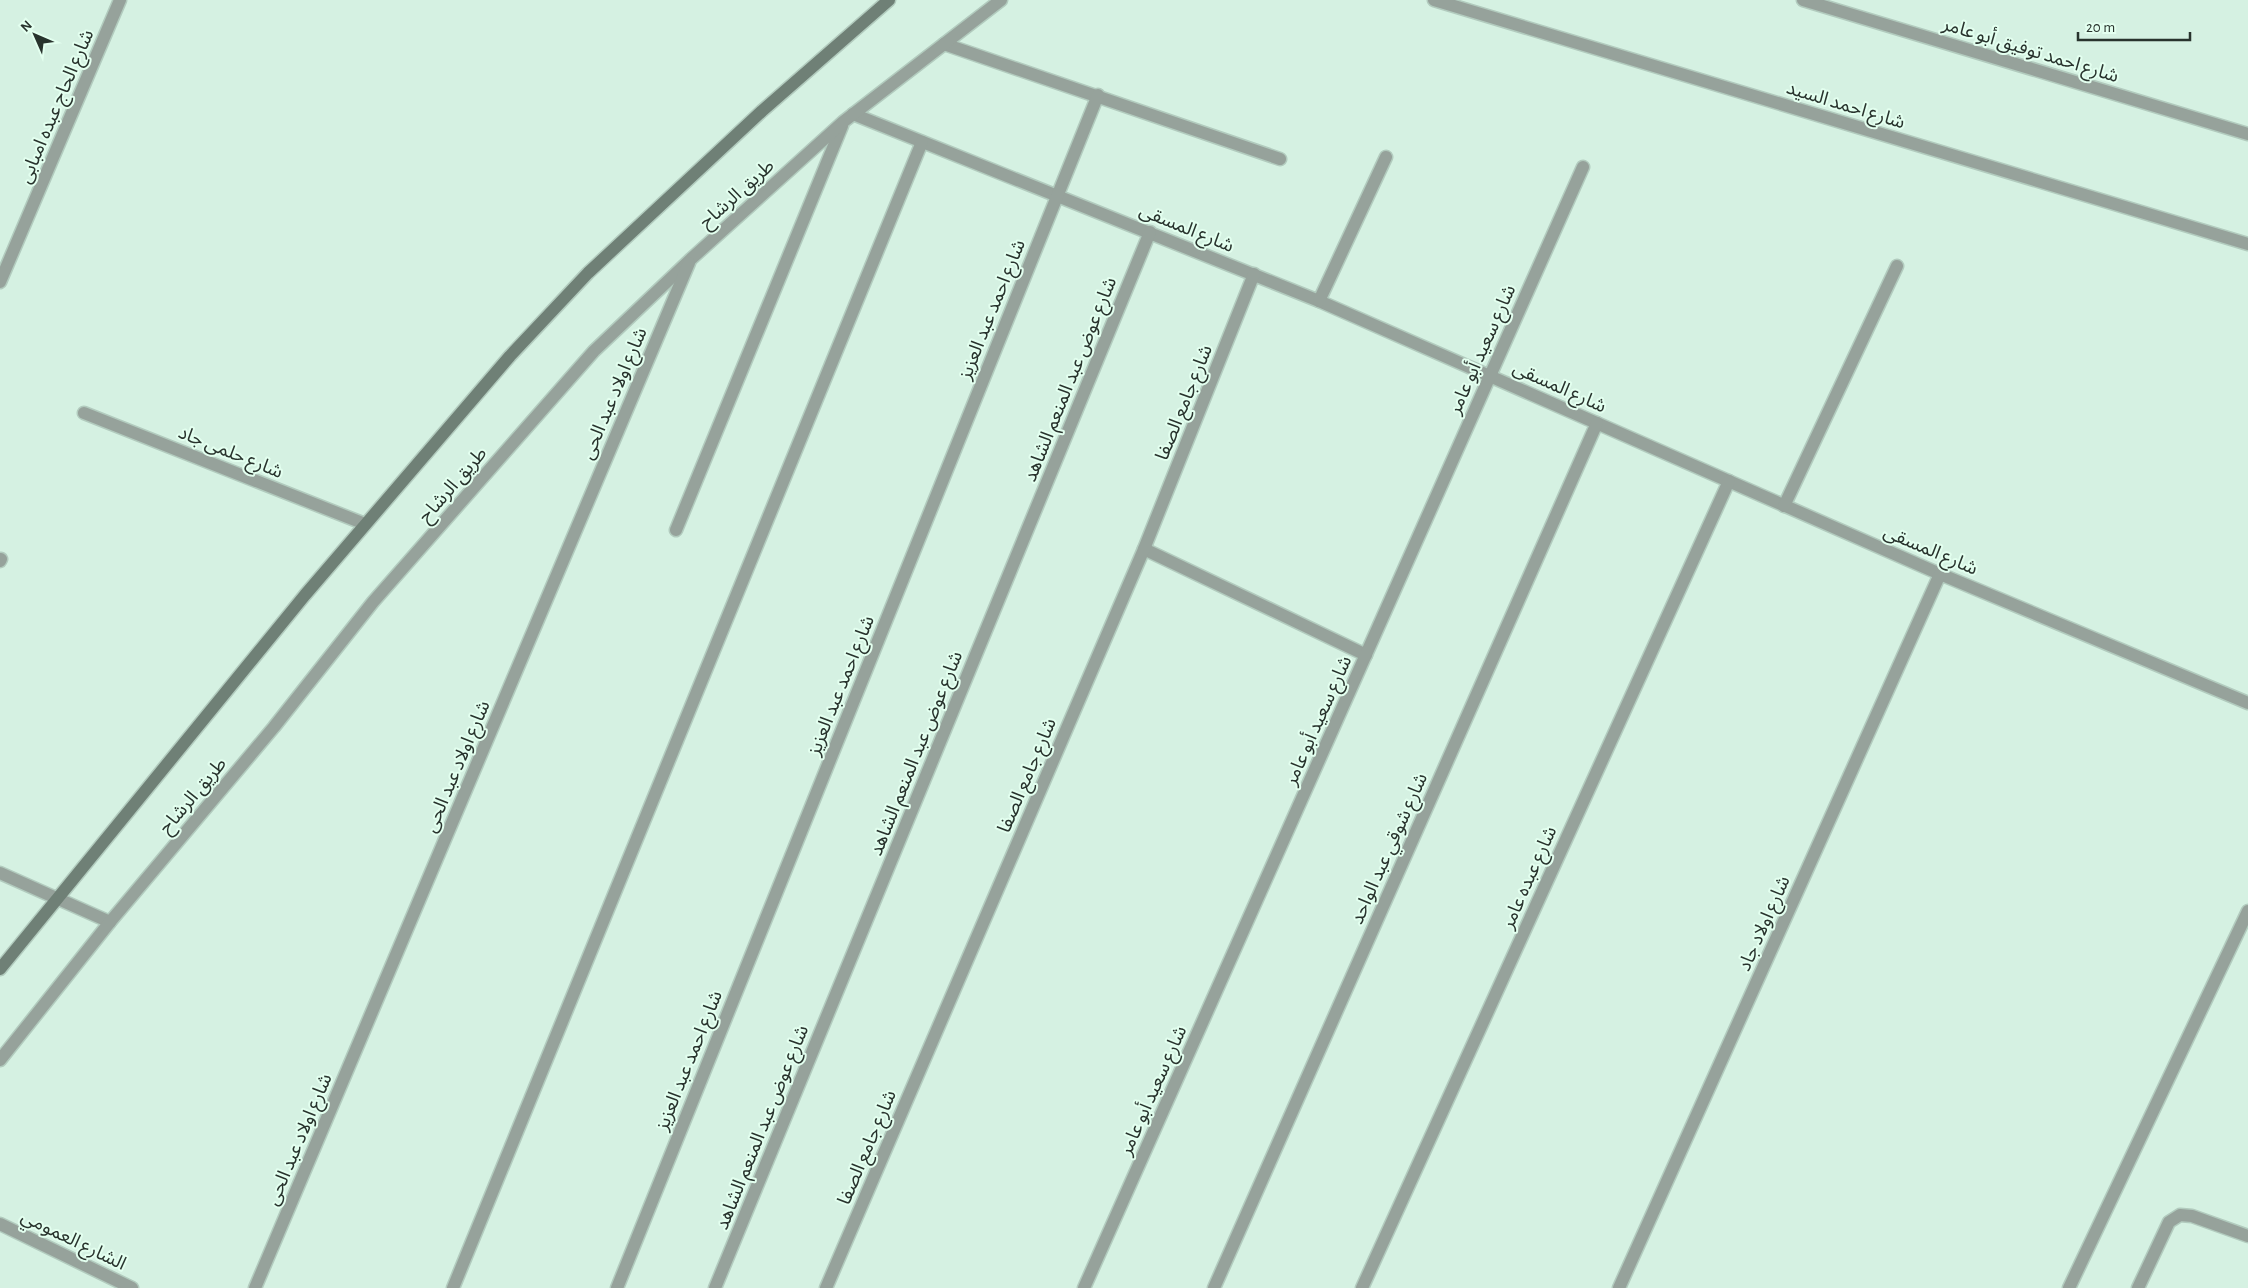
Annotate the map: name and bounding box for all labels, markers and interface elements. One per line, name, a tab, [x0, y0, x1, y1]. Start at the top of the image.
north arrow	[10, 10, 60, 60]
scale bar	[2078, 10, 2190, 42]
street label: شارع احمد توفيق أبو عامر	[1938, 12, 2122, 89]
text: N	[18, 18, 35, 35]
text: 20 m	[2086, 20, 2115, 35]
street label: شارع الحاج عبده امبابى	[15, 27, 100, 187]
street label: شارع احمد السيد	[1783, 78, 1907, 135]
street label: طريق الرشاح	[696, 156, 780, 235]
street label: شارع المسقى	[1135, 201, 1236, 259]
street label: شارع احمد عبد العزيز	[955, 237, 1032, 384]
street label: شارع عوض عبد المنعم الشاهد	[1021, 275, 1124, 486]
street label: شارع سعيد أبو عامر	[1443, 281, 1522, 419]
street label: شارع اولاد عبد الحى	[578, 325, 653, 464]
street label: شارع جامع الصفا	[1153, 342, 1220, 464]
street label: شارع المسقى	[1509, 358, 1609, 419]
street label: شارع حلمى جاد	[174, 423, 285, 485]
street label: طريق الرشاح	[415, 444, 493, 528]
street label: شارع المسقى	[1879, 522, 1980, 581]
street label: شارع احمد عبد العزيز	[804, 613, 881, 760]
street label: شارع عوض عبد المنعم الشاهد	[867, 649, 970, 860]
street label: شارع سعيد أبو عامر	[1279, 652, 1358, 790]
street label: شارع اولاد عبد الحى	[421, 698, 496, 837]
street label: شارع جامع الصفا	[995, 715, 1064, 837]
street label: طريق الرشاح	[156, 754, 233, 840]
street label: شارع شوقي عبد الواحد	[1347, 770, 1435, 929]
street label: شارع عبده عامر	[1498, 824, 1563, 934]
street label: شارع اولاد جاد	[1735, 873, 1797, 975]
street label: شارع احمد عبد العزيز	[652, 988, 729, 1135]
street label: شارع سعيد أبو عامر	[1114, 1022, 1193, 1160]
street label: شارع عوض عبد المنعم الشاهد	[713, 1023, 816, 1234]
street label: شارع اولاد عبد الحى	[263, 1071, 338, 1210]
street label: شارع جامع الصفا	[835, 1087, 904, 1209]
street label: الشارع العمومي	[16, 1207, 129, 1278]

